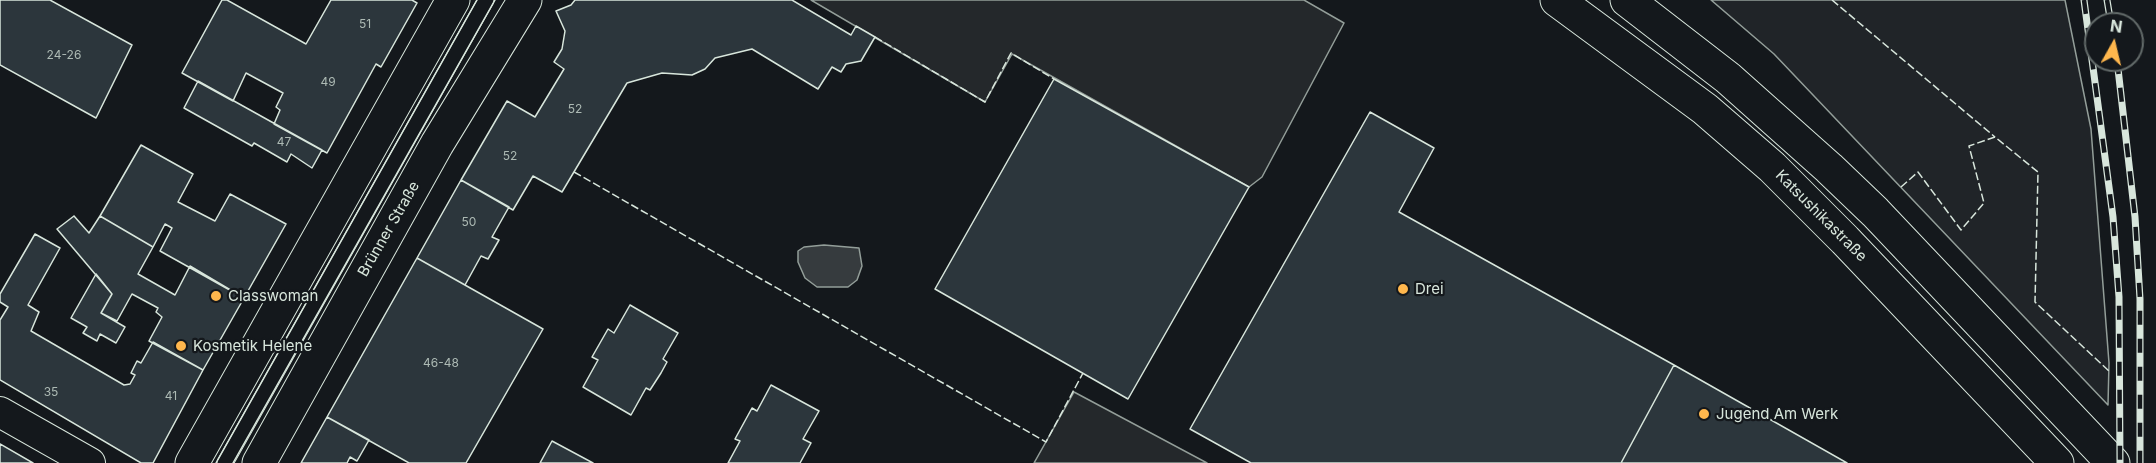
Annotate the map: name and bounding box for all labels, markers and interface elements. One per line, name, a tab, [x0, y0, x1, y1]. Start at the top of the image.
north arrow	[2084, 12, 2144, 72]
text: N	[2109, 15, 2124, 37]
house number: 51	[359, 17, 371, 31]
house number: 24-26	[47, 48, 81, 62]
house number: 49	[320, 75, 336, 89]
house number: 52	[568, 102, 582, 116]
house number: 47	[277, 135, 291, 149]
house number: 52	[503, 149, 517, 163]
street label: Katsushikastraße	[1772, 167, 1870, 265]
street label: Brünner Straße	[354, 178, 424, 280]
house number: 50	[462, 215, 476, 229]
place label: Drei	[1415, 280, 1444, 298]
marker: Drei	[1396, 282, 1410, 296]
place label: Classwoman	[228, 287, 318, 305]
marker: Classwoman	[209, 289, 223, 303]
place label: Kosmetik Helene	[193, 337, 312, 355]
marker: Kosmetik Helene	[174, 339, 188, 353]
house number: 46-48	[423, 356, 459, 370]
house number: 35	[44, 385, 58, 399]
house number: 41	[165, 389, 177, 403]
place label: Jugend Am Werk	[1716, 405, 1838, 423]
marker: Jugend Am Werk	[1697, 407, 1711, 421]

